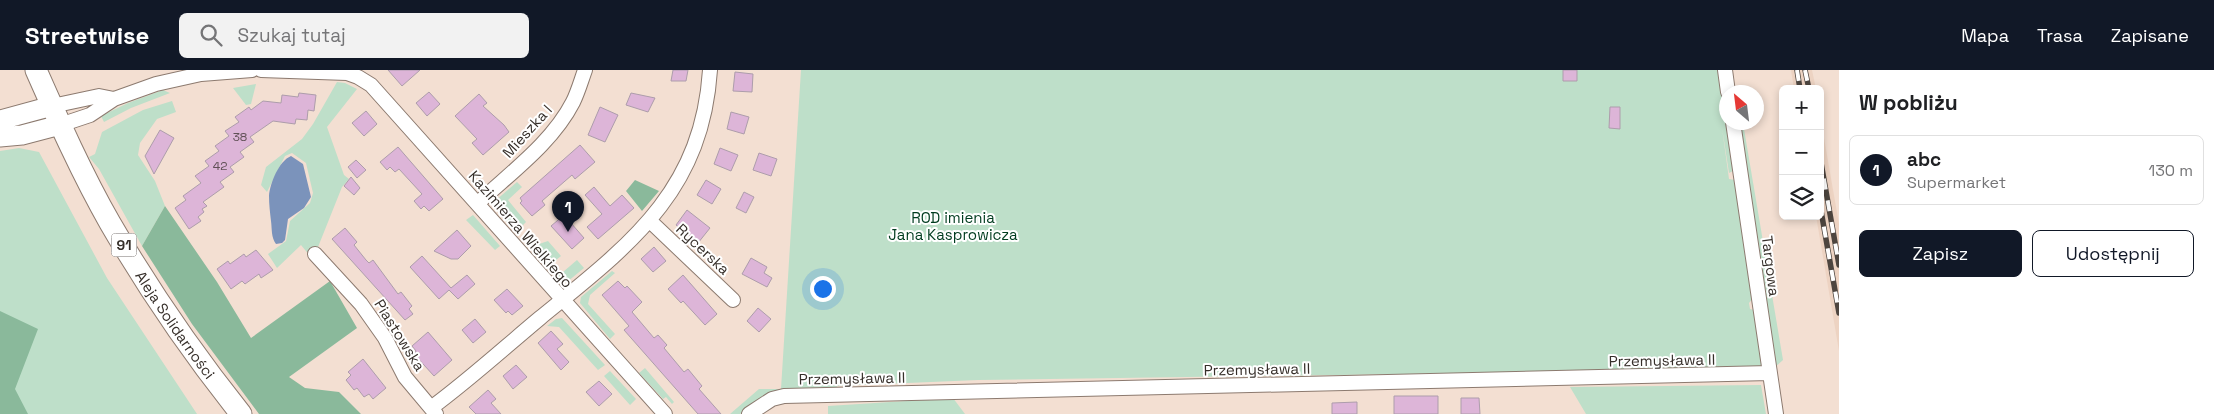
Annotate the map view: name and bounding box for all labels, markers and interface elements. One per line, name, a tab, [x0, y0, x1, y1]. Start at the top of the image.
search box	[179, 13, 529, 58]
text: Streetwise	[25, 20, 149, 51]
icon: search	[197, 21, 225, 49]
text: Szukaj tutaj	[237, 23, 346, 48]
text: Mapa	[1961, 24, 2009, 47]
text: Trasa	[2037, 24, 2083, 47]
text: Zapisane	[2111, 24, 2189, 47]
north arrow	[1719, 85, 1764, 130]
map controls	[1779, 85, 1824, 220]
button: +	[1779, 85, 1824, 130]
text: W pobliżu	[1859, 89, 1958, 116]
street label: Mieszka I	[498, 100, 556, 162]
house number: 38	[233, 129, 247, 145]
button: −	[1779, 130, 1824, 175]
text: abc	[1907, 147, 1941, 172]
house number: 42	[213, 158, 227, 174]
text: 1	[1872, 160, 1880, 181]
text: 130 m	[2149, 160, 2193, 181]
street label: Kazimierza Wielkiego	[465, 166, 577, 292]
text: Supermarket	[1907, 172, 2006, 193]
button: layers	[1779, 175, 1824, 220]
pin: 1	[552, 191, 584, 232]
park label: ROD imienia Jana Kasprowicza	[888, 208, 1018, 244]
street label: Rycerska	[672, 219, 734, 279]
button: Zapisz	[1859, 230, 2022, 277]
button: Udostępnij	[2032, 230, 2194, 277]
road number: 91	[112, 234, 136, 256]
street label: Targowa	[1758, 235, 1784, 298]
street label: Aleja Solidarności	[132, 267, 220, 382]
your location	[810, 276, 836, 302]
street label: Piastowska	[370, 296, 430, 375]
street label: Przemysława II	[1609, 350, 1715, 370]
street label: Przemysława II	[1204, 359, 1310, 379]
street label: Przemysława II	[799, 368, 905, 388]

